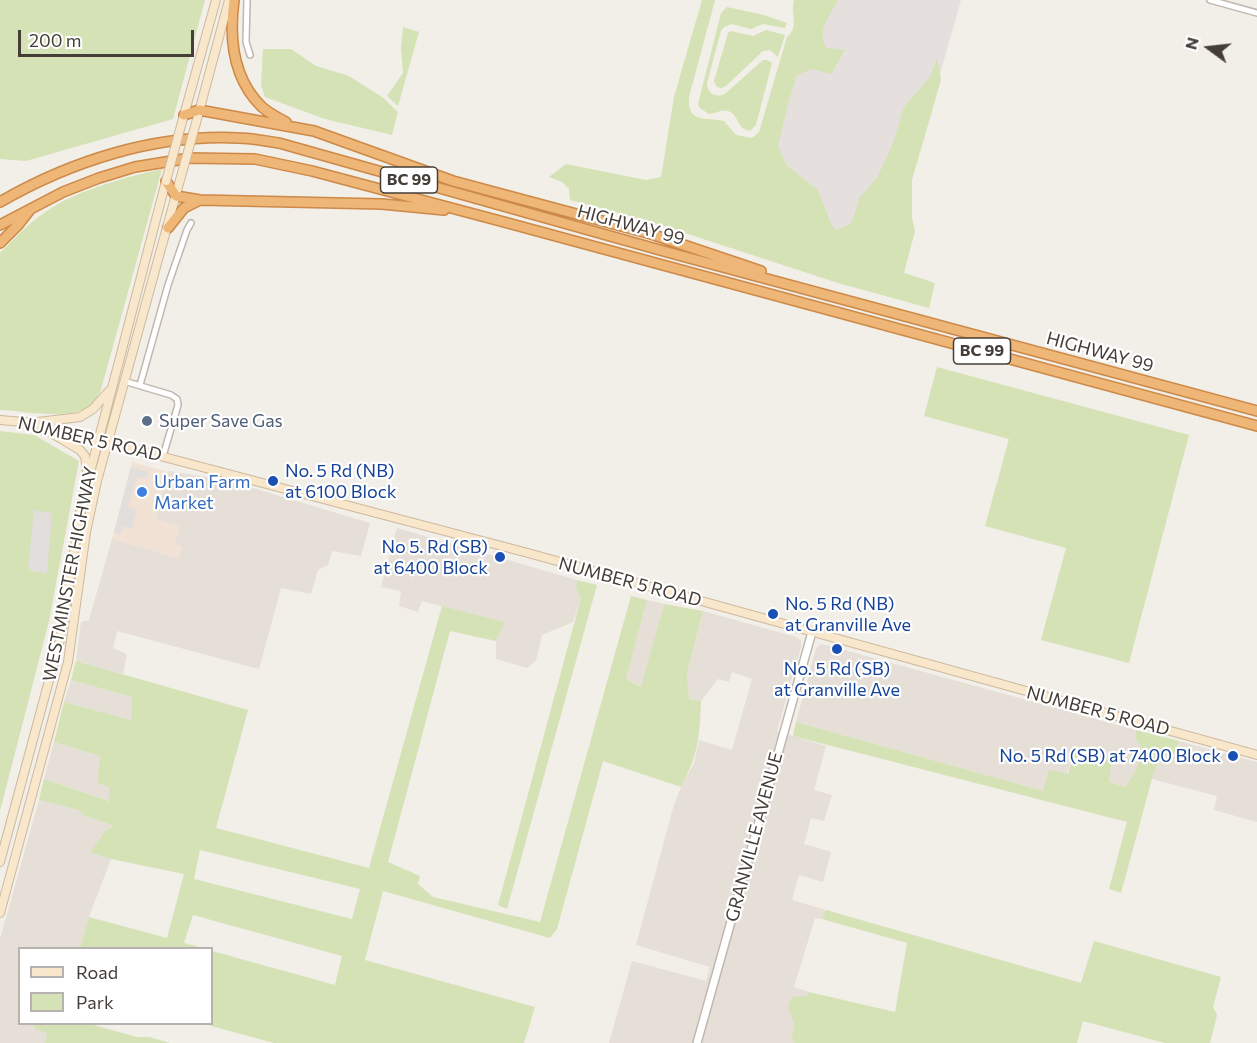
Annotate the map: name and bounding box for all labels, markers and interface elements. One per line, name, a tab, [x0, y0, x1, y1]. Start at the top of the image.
scale bar	[21, 18, 196, 56]
north arrow	[1179, 18, 1239, 78]
text: 200 m	[29, 29, 82, 51]
text: N	[1180, 35, 1202, 51]
road number: BC 99	[380, 167, 438, 193]
street label: HIGHWAY 99	[575, 200, 687, 250]
street label: HIGHWAY 99	[1044, 327, 1156, 377]
road number: BC 99	[954, 338, 1010, 364]
place label: Super Save Gas	[159, 410, 283, 432]
street label: NUMBER 5 ROAD	[16, 412, 164, 466]
marker: Super Save Gas	[140, 414, 154, 428]
place label: No. 5 Rd (NB) at 6100 Block	[285, 460, 396, 502]
street label: WESTMINSTER HIGHWAY	[39, 464, 101, 684]
place label: Urban Farm Market	[154, 471, 250, 514]
marker: No. 5 Rd (NB) at 6100 Block	[266, 474, 280, 488]
marker: Urban Farm Market	[135, 485, 149, 499]
place label: No 5. Rd (SB) at 6400 Block	[373, 536, 488, 578]
marker: No 5. Rd (SB) at 6400 Block	[493, 550, 507, 564]
street label: NUMBER 5 ROAD	[556, 553, 704, 611]
place label: No. 5 Rd (NB) at Granville Ave	[785, 593, 911, 636]
marker: No. 5 Rd (NB) at Granville Ave	[766, 607, 780, 621]
marker: No. 5 Rd (SB) at Granville Ave	[830, 642, 844, 656]
place label: No. 5 Rd (SB) at Granville Ave	[774, 658, 900, 700]
street label: NUMBER 5 ROAD	[1024, 682, 1172, 740]
place label: No. 5 Rd (SB) at 7400 Block	[999, 745, 1221, 767]
marker: No. 5 Rd (SB) at 7400 Block	[1226, 749, 1240, 763]
street label: GRANVILLE AVENUE	[721, 750, 787, 924]
legend	[18, 947, 213, 1025]
text: Road	[76, 961, 118, 983]
text: Park	[76, 991, 114, 1013]

